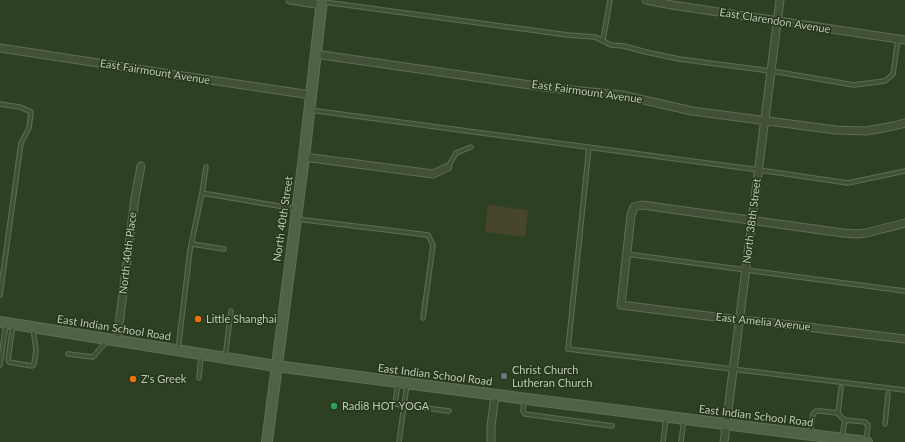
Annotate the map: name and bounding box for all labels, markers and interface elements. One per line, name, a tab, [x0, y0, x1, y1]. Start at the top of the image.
street label: East Clarendon Avenue	[719, 6, 831, 36]
street label: East Fairmount Avenue	[99, 57, 211, 87]
street label: East Fairmount Avenue	[531, 78, 643, 106]
street label: North 40th Street	[270, 176, 296, 262]
street label: North 38th Street	[740, 178, 764, 264]
street label: North 40th Place	[116, 211, 140, 295]
street label: East Amelia Avenue	[715, 310, 811, 334]
street label: East Indian School Road	[56, 312, 172, 344]
place label: Little Shanghai	[206, 312, 277, 326]
marker: Little Shanghai	[193, 314, 203, 324]
street label: East Indian School Road	[377, 361, 493, 389]
place label: Christ Church Lutheran Church	[512, 363, 592, 389]
marker: Christ Church Lutheran Church	[499, 371, 509, 381]
place label: Z's Greek	[141, 372, 186, 386]
marker: Z's Greek	[128, 374, 138, 384]
place label: Radi8 HOT YOGA	[342, 399, 429, 413]
marker: Radi8 HOT YOGA	[329, 401, 339, 411]
street label: East Indian School Road	[698, 402, 814, 430]

